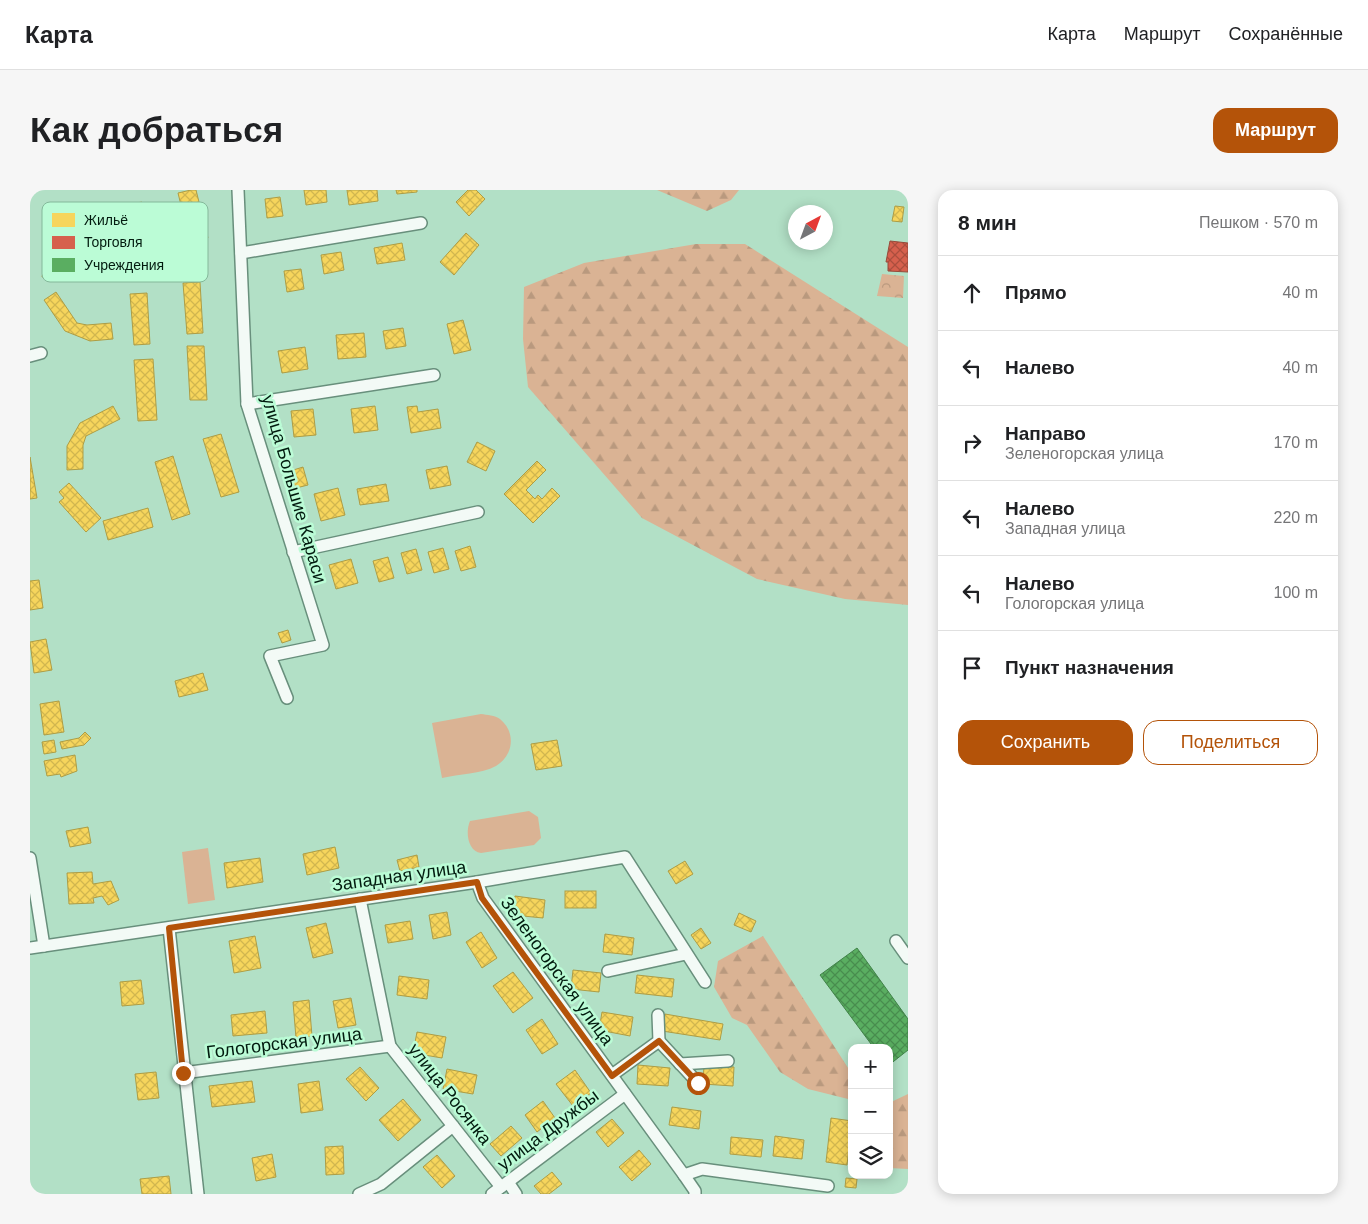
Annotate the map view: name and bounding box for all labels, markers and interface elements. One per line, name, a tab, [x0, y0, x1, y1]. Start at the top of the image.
text: Карта	[25, 21, 93, 48]
text: Карта	[1048, 24, 1096, 44]
text: Маршрут	[1124, 24, 1200, 44]
text: Сохранённые	[1228, 24, 1343, 44]
button: Маршрут	[1213, 108, 1338, 153]
text: Как добраться	[30, 110, 283, 149]
legend	[42, 202, 208, 282]
north arrow	[788, 205, 833, 250]
text: 8 мин	[958, 211, 1017, 234]
text: Жильё	[84, 212, 128, 228]
text: Пешком · 570 m	[1199, 214, 1318, 231]
text: Торговля	[84, 234, 142, 250]
text: Учреждения	[84, 257, 164, 273]
icon: ahead	[958, 279, 986, 307]
text: Прямо	[1005, 282, 1067, 303]
text: 40 m	[1282, 284, 1318, 301]
icon: left	[958, 354, 986, 382]
text: Налево	[1005, 357, 1075, 378]
text: 40 m	[1282, 359, 1318, 376]
street label: улица Большие Караси	[258, 393, 330, 585]
text: Направо	[1005, 423, 1086, 444]
icon: right	[958, 429, 986, 457]
text: 170 m	[1274, 434, 1318, 451]
text: Зеленогорская улица	[1005, 445, 1164, 462]
text: Налево	[1005, 498, 1075, 519]
icon: left	[958, 504, 986, 532]
text: 220 m	[1274, 509, 1318, 526]
text: Западная улица	[1005, 520, 1125, 537]
text: Налево	[1005, 573, 1075, 594]
icon: left	[958, 579, 986, 607]
text: 100 m	[1274, 584, 1318, 601]
text: Гологорская улица	[1005, 595, 1144, 612]
icon: arrive	[958, 654, 986, 682]
text: Пункт назначения	[1005, 657, 1174, 678]
button: Сохранить	[958, 720, 1133, 765]
button: Поделиться	[1143, 720, 1318, 765]
street label: Западная улица	[331, 857, 468, 895]
street label: Зеленогорская улица	[496, 893, 618, 1050]
street label: Гологорская улица	[205, 1023, 364, 1062]
street label: улица Росянка	[404, 1040, 496, 1149]
map controls	[848, 1044, 893, 1179]
button: +	[848, 1044, 893, 1089]
route end	[172, 1062, 195, 1085]
route start	[687, 1072, 710, 1095]
street label: улица Дружбы	[494, 1086, 602, 1174]
button: −	[848, 1089, 893, 1134]
button: layers	[848, 1134, 893, 1179]

